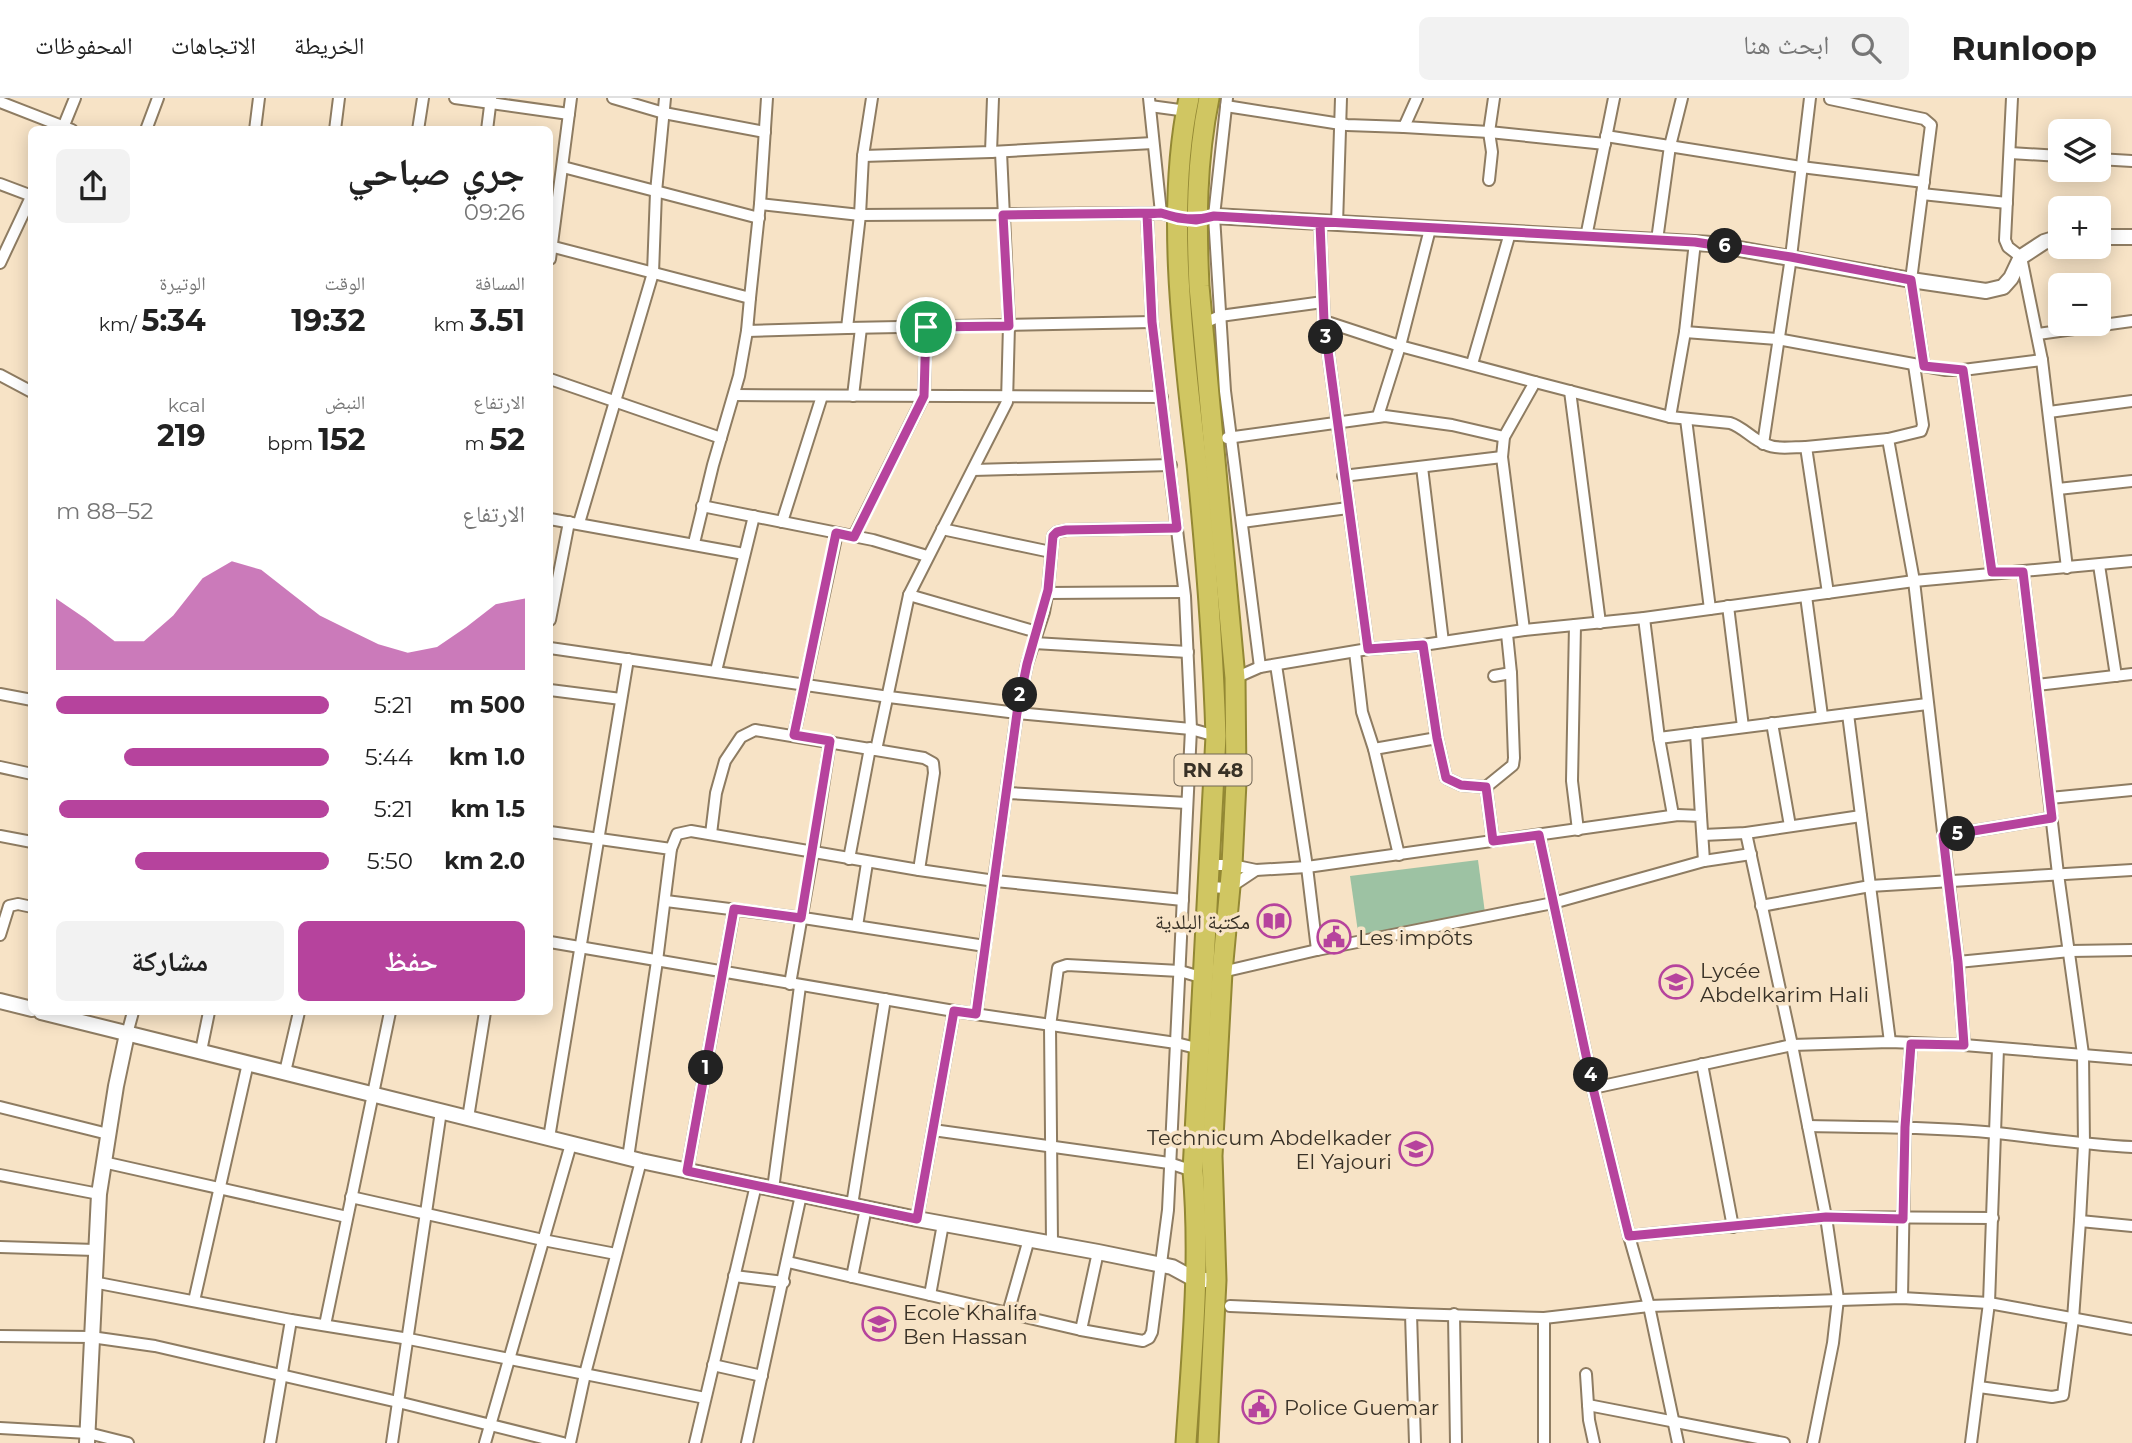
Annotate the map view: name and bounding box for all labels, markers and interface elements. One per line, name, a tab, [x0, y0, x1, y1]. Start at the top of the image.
search box	[1419, 17, 1909, 80]
text: Runloop	[1951, 28, 2097, 68]
text: ابحث هنا	[1743, 29, 1829, 61]
icon: search	[1847, 29, 1885, 67]
text: المحفوظات	[35, 31, 133, 60]
text: الاتجاهات	[171, 31, 256, 60]
text: الخريطة	[294, 31, 365, 60]
map controls	[2048, 119, 2111, 336]
button: layers	[2048, 119, 2111, 182]
text: جري صباحي	[347, 148, 525, 195]
button: share	[56, 149, 130, 223]
button: +	[2048, 196, 2111, 259]
text: 09:26	[464, 198, 525, 226]
pin: 6	[1708, 228, 1742, 264]
text: 6	[1718, 234, 1731, 257]
text: الوتيرة	[159, 272, 206, 295]
text: الوقت	[324, 272, 365, 295]
text: المسافة	[475, 272, 525, 295]
button: −	[2048, 273, 2111, 336]
pin	[896, 297, 956, 357]
text: 5:34	[142, 302, 206, 339]
text: 19:32	[291, 302, 365, 339]
text: 3.51	[470, 302, 525, 339]
icon: arrive	[907, 308, 945, 346]
text: /km	[99, 313, 142, 336]
text: km	[433, 313, 470, 336]
pin: 3	[1308, 320, 1344, 354]
text: 3	[1320, 325, 1331, 348]
text: النبض	[325, 391, 365, 414]
text: الارتفاع	[473, 391, 525, 414]
text: kcal	[168, 394, 206, 417]
text: 219	[157, 417, 206, 454]
text: 152	[318, 421, 365, 458]
text: 52	[490, 421, 525, 458]
text: bpm	[267, 432, 318, 455]
text: m	[464, 432, 490, 455]
text: 52–88 m	[56, 497, 153, 525]
text: الارتفاع	[462, 500, 525, 528]
pin: 2	[1002, 678, 1038, 712]
text: 2	[1014, 683, 1025, 706]
text: 5:21	[374, 691, 413, 719]
text: 500 m	[449, 691, 525, 719]
text: 5:44	[365, 743, 413, 771]
text: 1.0 km	[449, 743, 525, 771]
road number: RN 48	[1174, 754, 1252, 786]
text: 5:21	[374, 795, 413, 823]
text: 1.5 km	[451, 795, 525, 823]
pin: 5	[1940, 816, 1976, 852]
text: 5	[1952, 822, 1963, 845]
text: 5:50	[367, 847, 413, 875]
text: 2.0 km	[444, 847, 525, 875]
library icon: مكتبة البلدية	[1255, 902, 1293, 940]
place label: مكتبة البلدية	[1155, 909, 1250, 934]
public building icon: Les impôts	[1315, 918, 1353, 956]
button: مشاركة	[56, 921, 284, 1001]
button: حفظ	[298, 921, 525, 1001]
place label: Les impôts	[1358, 925, 1473, 950]
place label: Lycée Abdelkarim Hali	[1700, 958, 1869, 1007]
school or university icon: Lycée Abdelkarim Hali	[1657, 963, 1695, 1001]
pin: 1	[688, 1051, 724, 1086]
text: 1	[702, 1056, 709, 1079]
pin: 4	[1574, 1058, 1608, 1093]
text: 4	[1584, 1063, 1597, 1086]
place label: Technicum Abdelkader El Yajouri	[1147, 1125, 1392, 1174]
school or university icon: Technicum Abdelkader El Yajouri	[1397, 1130, 1435, 1168]
place label: Ecole Khalifa Ben Hassan	[903, 1300, 1038, 1349]
school or university icon: Ecole Khalifa Ben Hassan	[860, 1305, 898, 1343]
public building icon: Police Guemar	[1240, 1388, 1278, 1426]
place label: Police Guemar	[1284, 1395, 1439, 1420]

